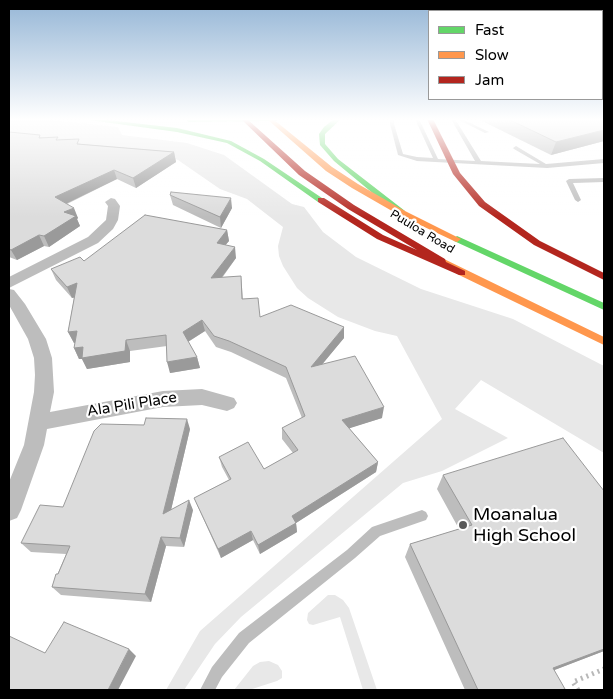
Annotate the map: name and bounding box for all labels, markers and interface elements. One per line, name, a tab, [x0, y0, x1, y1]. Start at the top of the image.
legend	[428, 10, 603, 100]
text: Fast	[475, 21, 504, 39]
text: Slow	[475, 46, 509, 64]
text: Jam	[475, 71, 504, 89]
street label: Puuloa Road	[387, 207, 457, 257]
street label: Ala Pili Place	[86, 389, 178, 421]
place label: Moanalua High School	[473, 504, 576, 546]
marker: Moanalua High School	[457, 519, 469, 531]

